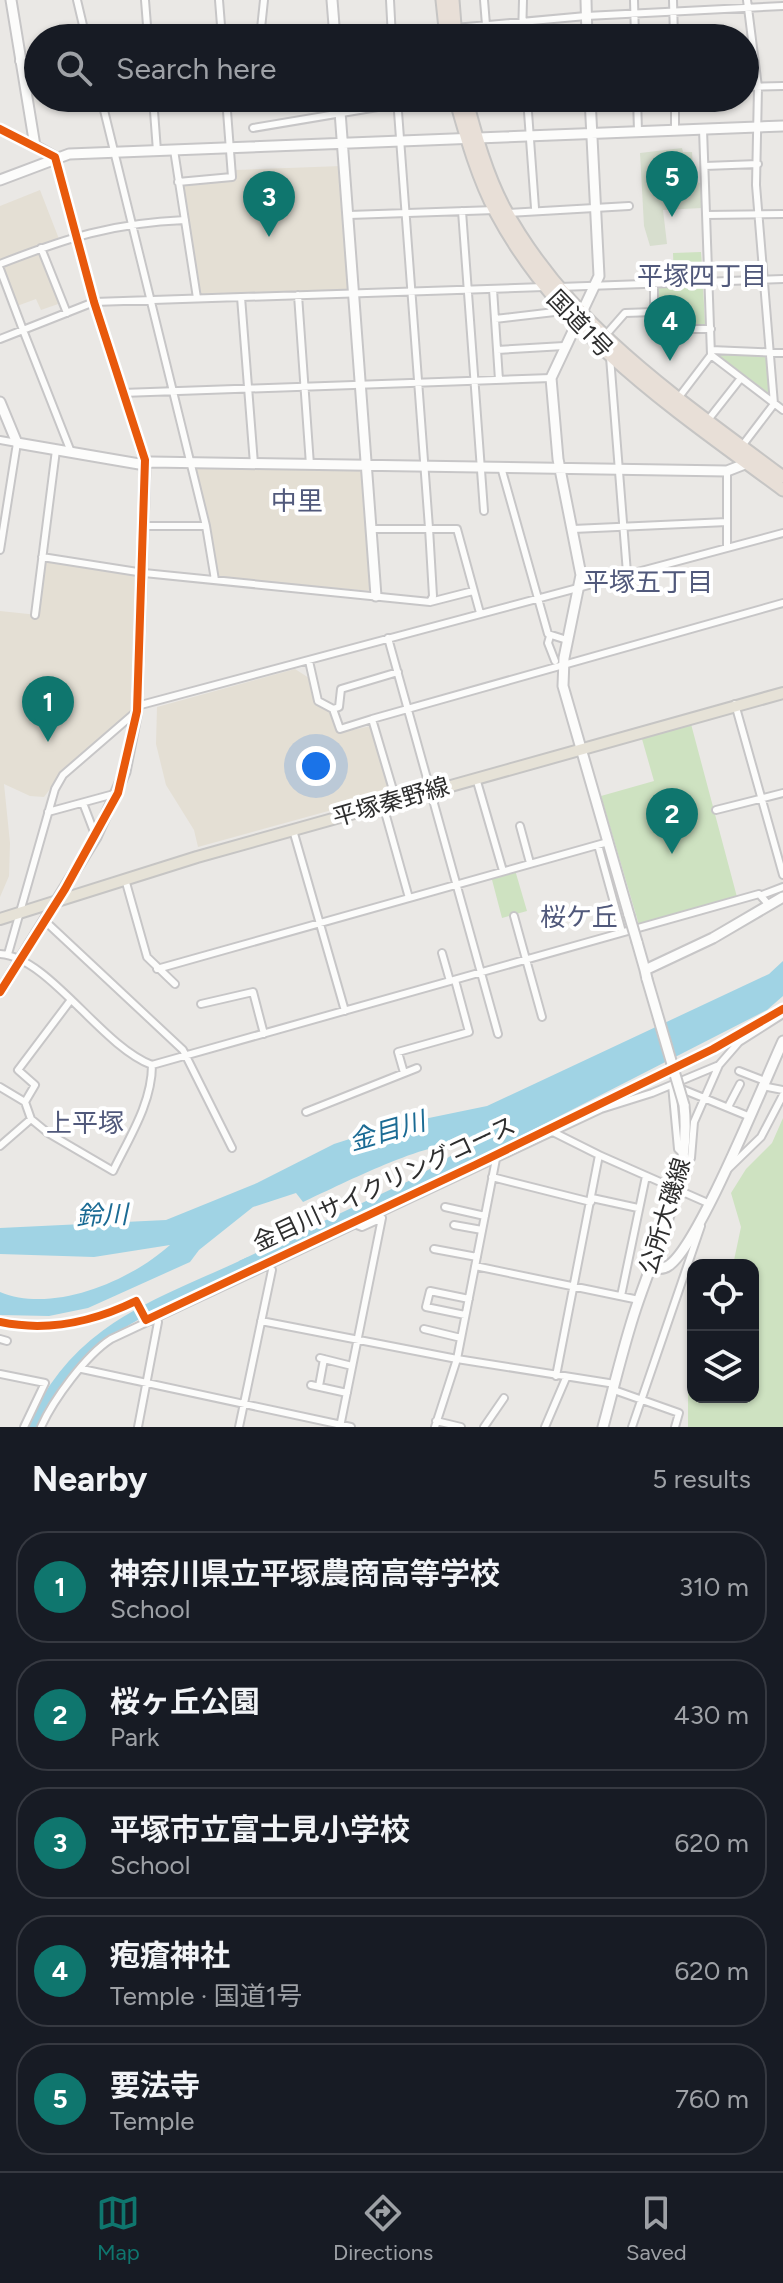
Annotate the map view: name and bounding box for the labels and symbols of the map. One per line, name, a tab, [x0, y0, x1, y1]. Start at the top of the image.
pin: 5	[646, 151, 698, 217]
pin: 3	[243, 171, 295, 237]
district label: 平塚四丁目	[637, 260, 767, 292]
street label: 国道1号	[541, 284, 619, 363]
pin: 4	[644, 295, 696, 361]
district label: 中里	[271, 485, 323, 517]
district label: 平塚五丁目	[583, 566, 713, 598]
pin: 1	[22, 676, 74, 742]
your location	[296, 746, 336, 786]
street label: 平塚秦野線	[329, 771, 453, 832]
pin: 2	[646, 788, 698, 854]
district label: 桜ケ丘	[540, 901, 618, 933]
water label: 金目川	[345, 1104, 432, 1157]
district label: 上平塚	[46, 1107, 124, 1139]
street label: 金目川サイクリングコース	[248, 1110, 520, 1257]
street label: 公所大磯線	[633, 1154, 696, 1277]
water label: 鈴川	[75, 1198, 132, 1232]

